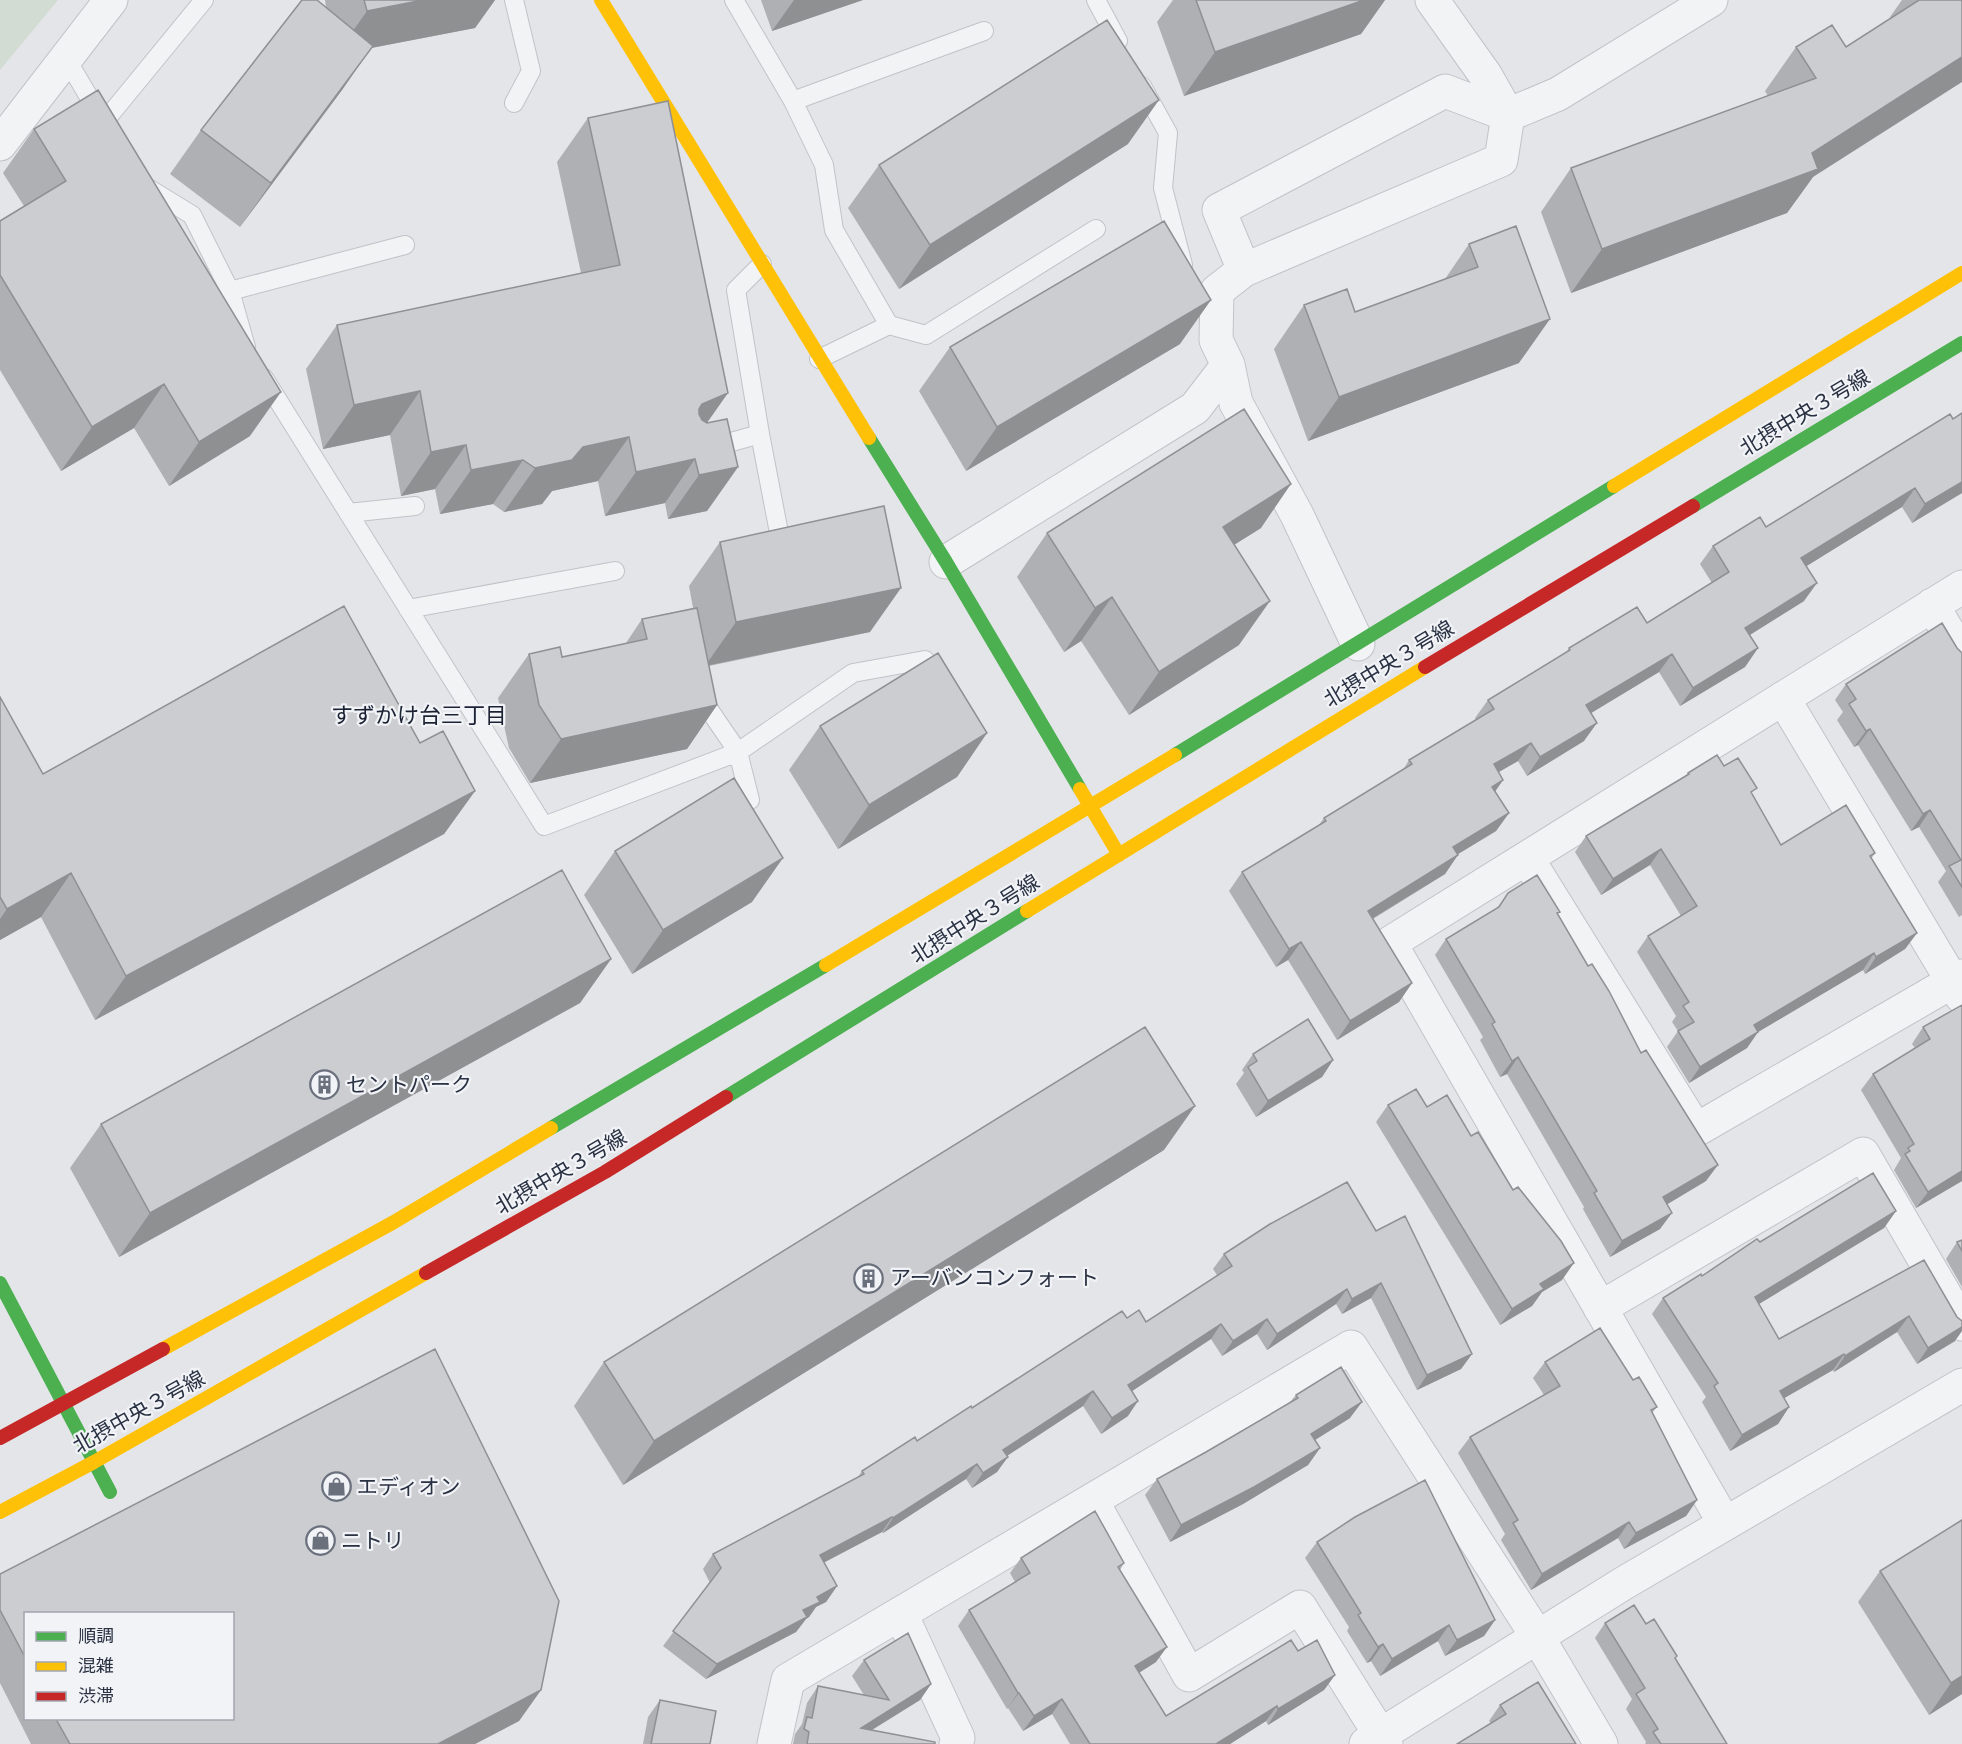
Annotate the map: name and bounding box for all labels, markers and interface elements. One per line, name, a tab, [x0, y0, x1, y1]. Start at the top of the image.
street label: 北摂中央３号線	[1735, 364, 1875, 462]
street label: 北摂中央３号線	[1319, 615, 1459, 713]
district label: すずかけ台三丁目	[331, 702, 507, 729]
street label: 北摂中央３号線	[906, 869, 1044, 969]
building icon: セントパーク	[309, 1069, 341, 1101]
place label: セントパーク	[346, 1072, 472, 1098]
street label: 北摂中央３号線	[491, 1124, 631, 1220]
building icon: アーバンコンフォート	[853, 1262, 885, 1294]
place label: アーバンコンフォート	[890, 1265, 1099, 1291]
street label: 北摂中央３号線	[68, 1365, 210, 1459]
shop icon: エディオン	[320, 1471, 352, 1503]
place label: エディオン	[357, 1474, 461, 1500]
shop icon: ニトリ	[304, 1525, 336, 1557]
place label: ニトリ	[341, 1528, 404, 1554]
legend	[24, 1612, 234, 1720]
text: 順調	[78, 1625, 114, 1647]
text: 混雑	[78, 1655, 114, 1677]
text: 渋滞	[78, 1685, 114, 1707]

